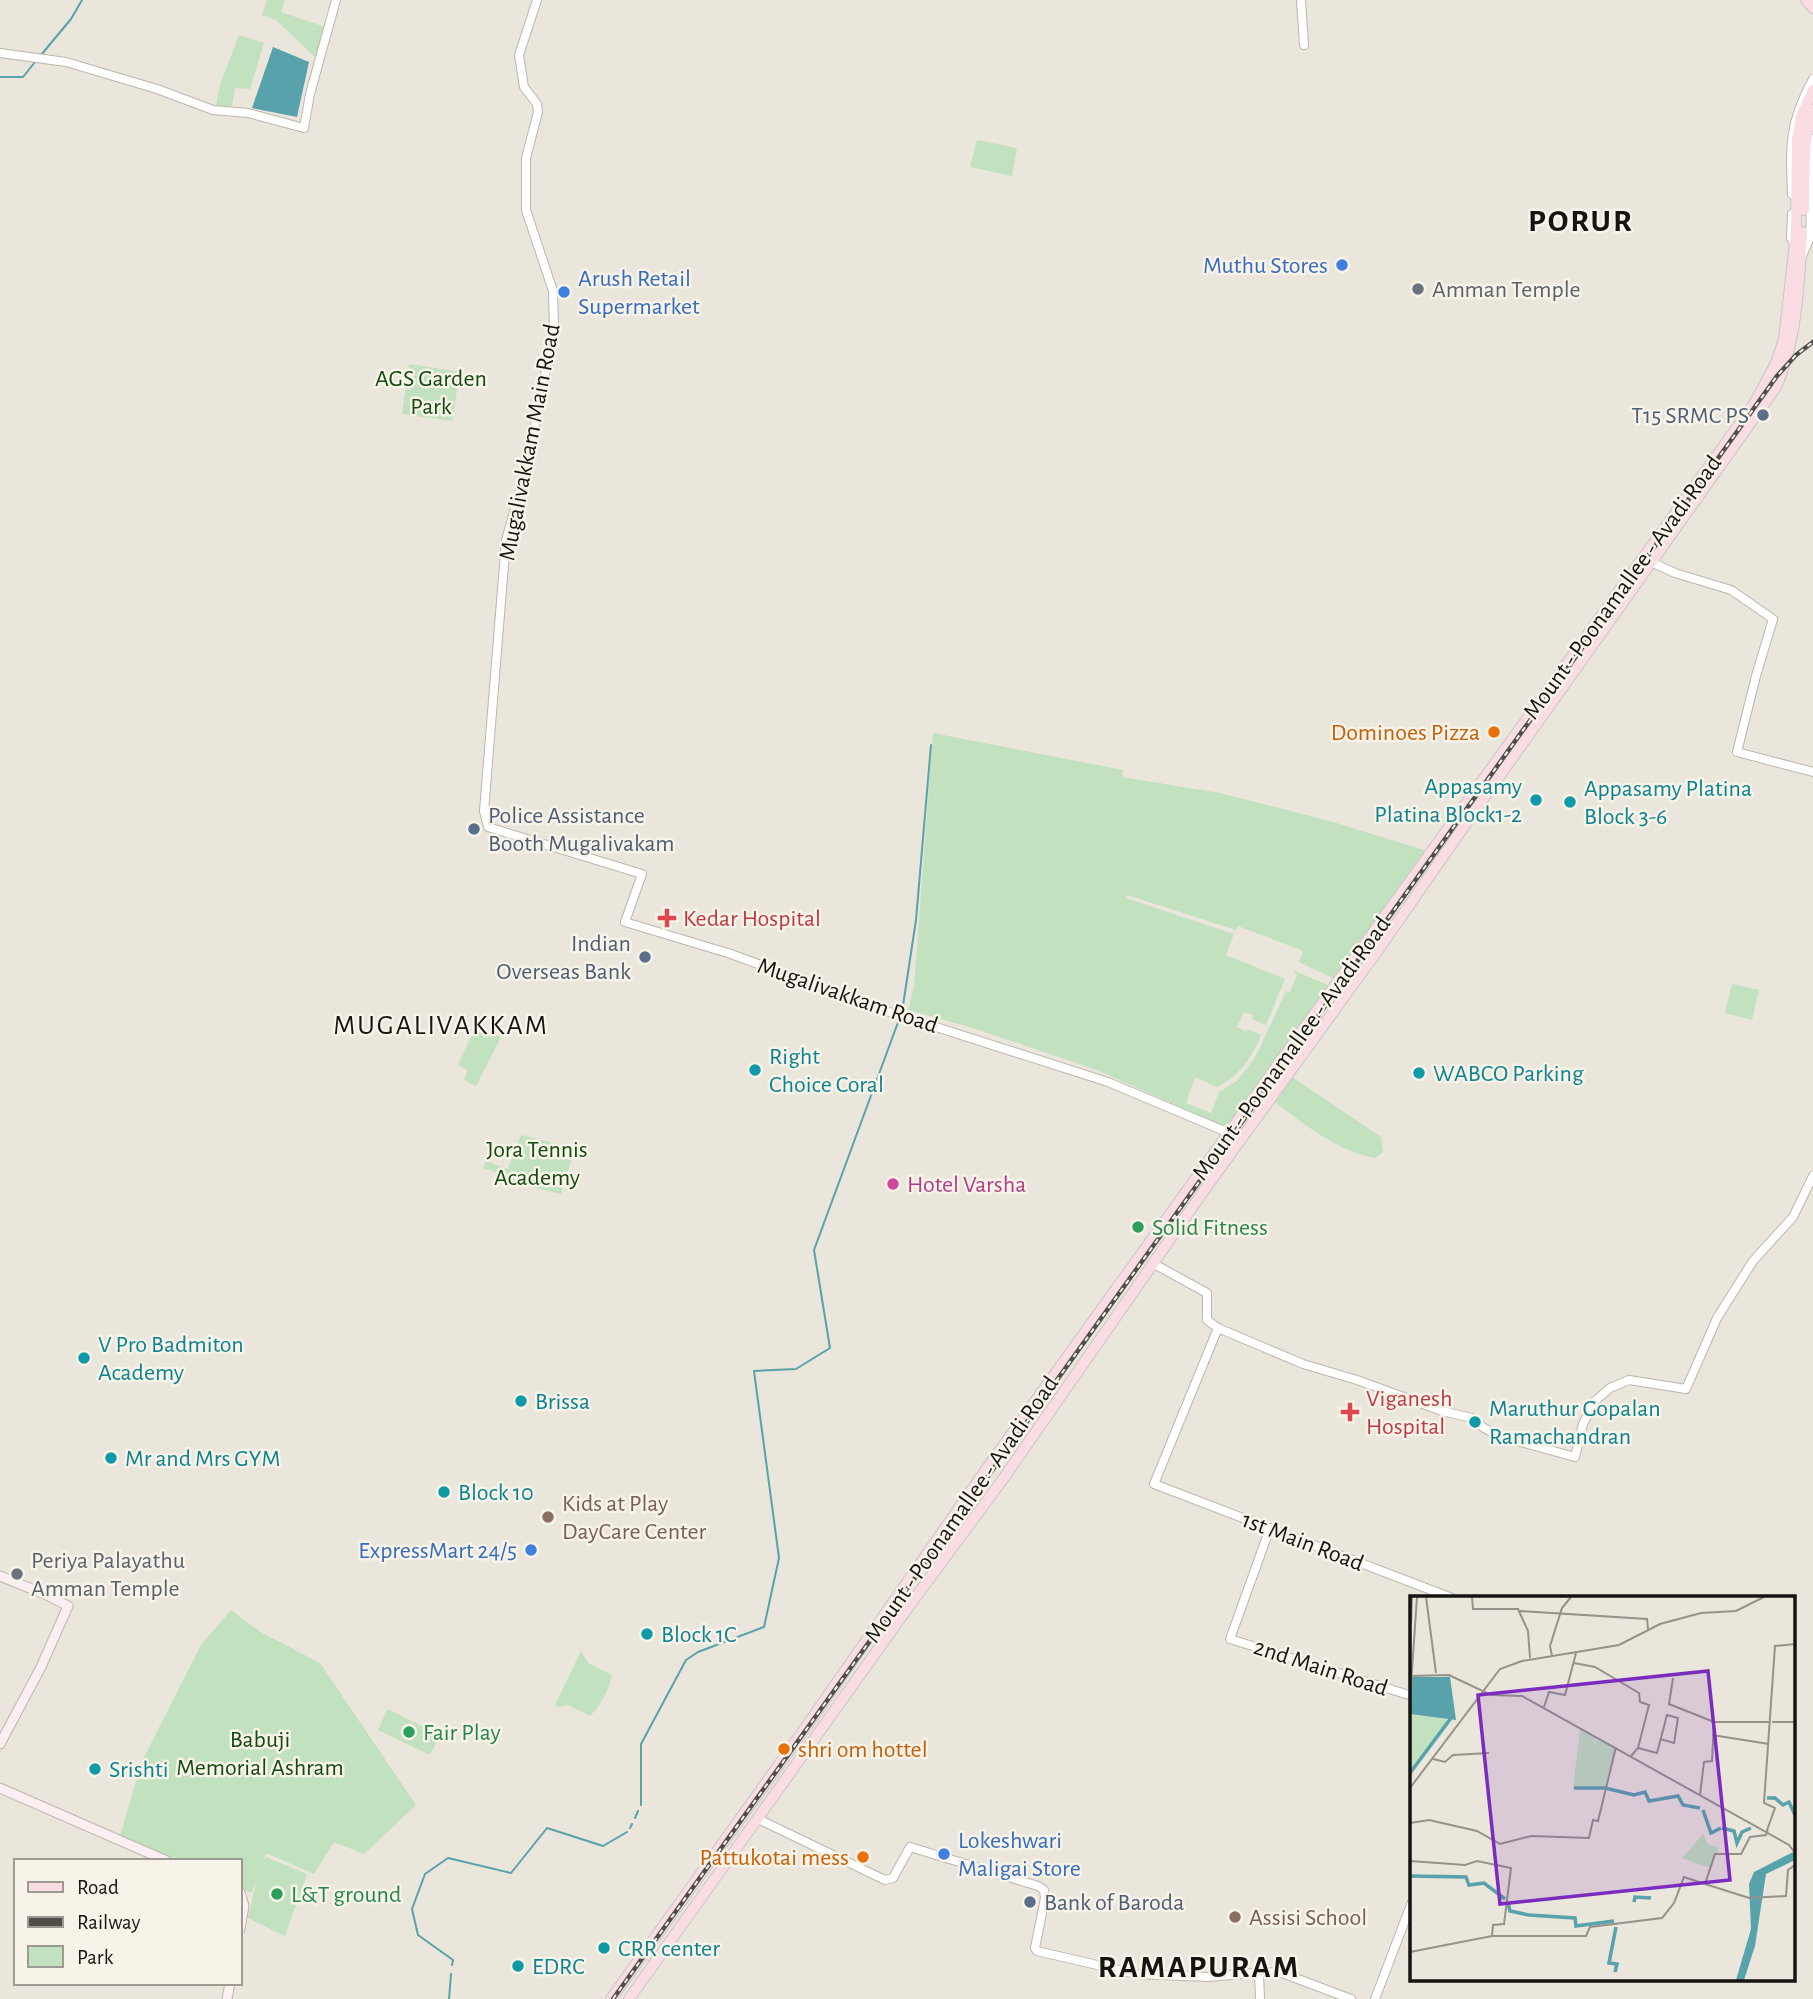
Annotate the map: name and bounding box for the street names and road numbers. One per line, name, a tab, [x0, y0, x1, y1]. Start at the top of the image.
street label: Mugalivakkam Main Road	[495, 322, 565, 563]
street label: Mount - Poonamallee - Avadi Road	[1519, 451, 1726, 724]
street label: Mount - Poonamallee - Avadi Road	[1188, 912, 1395, 1185]
street label: Mugalivakkam Road	[754, 954, 941, 1038]
street label: Mount - Poonamallee - Avadi Road	[860, 1372, 1063, 1647]
street label: 1st Main Road	[1238, 1508, 1367, 1576]
street label: 2nd Main Road	[1251, 1635, 1391, 1701]

